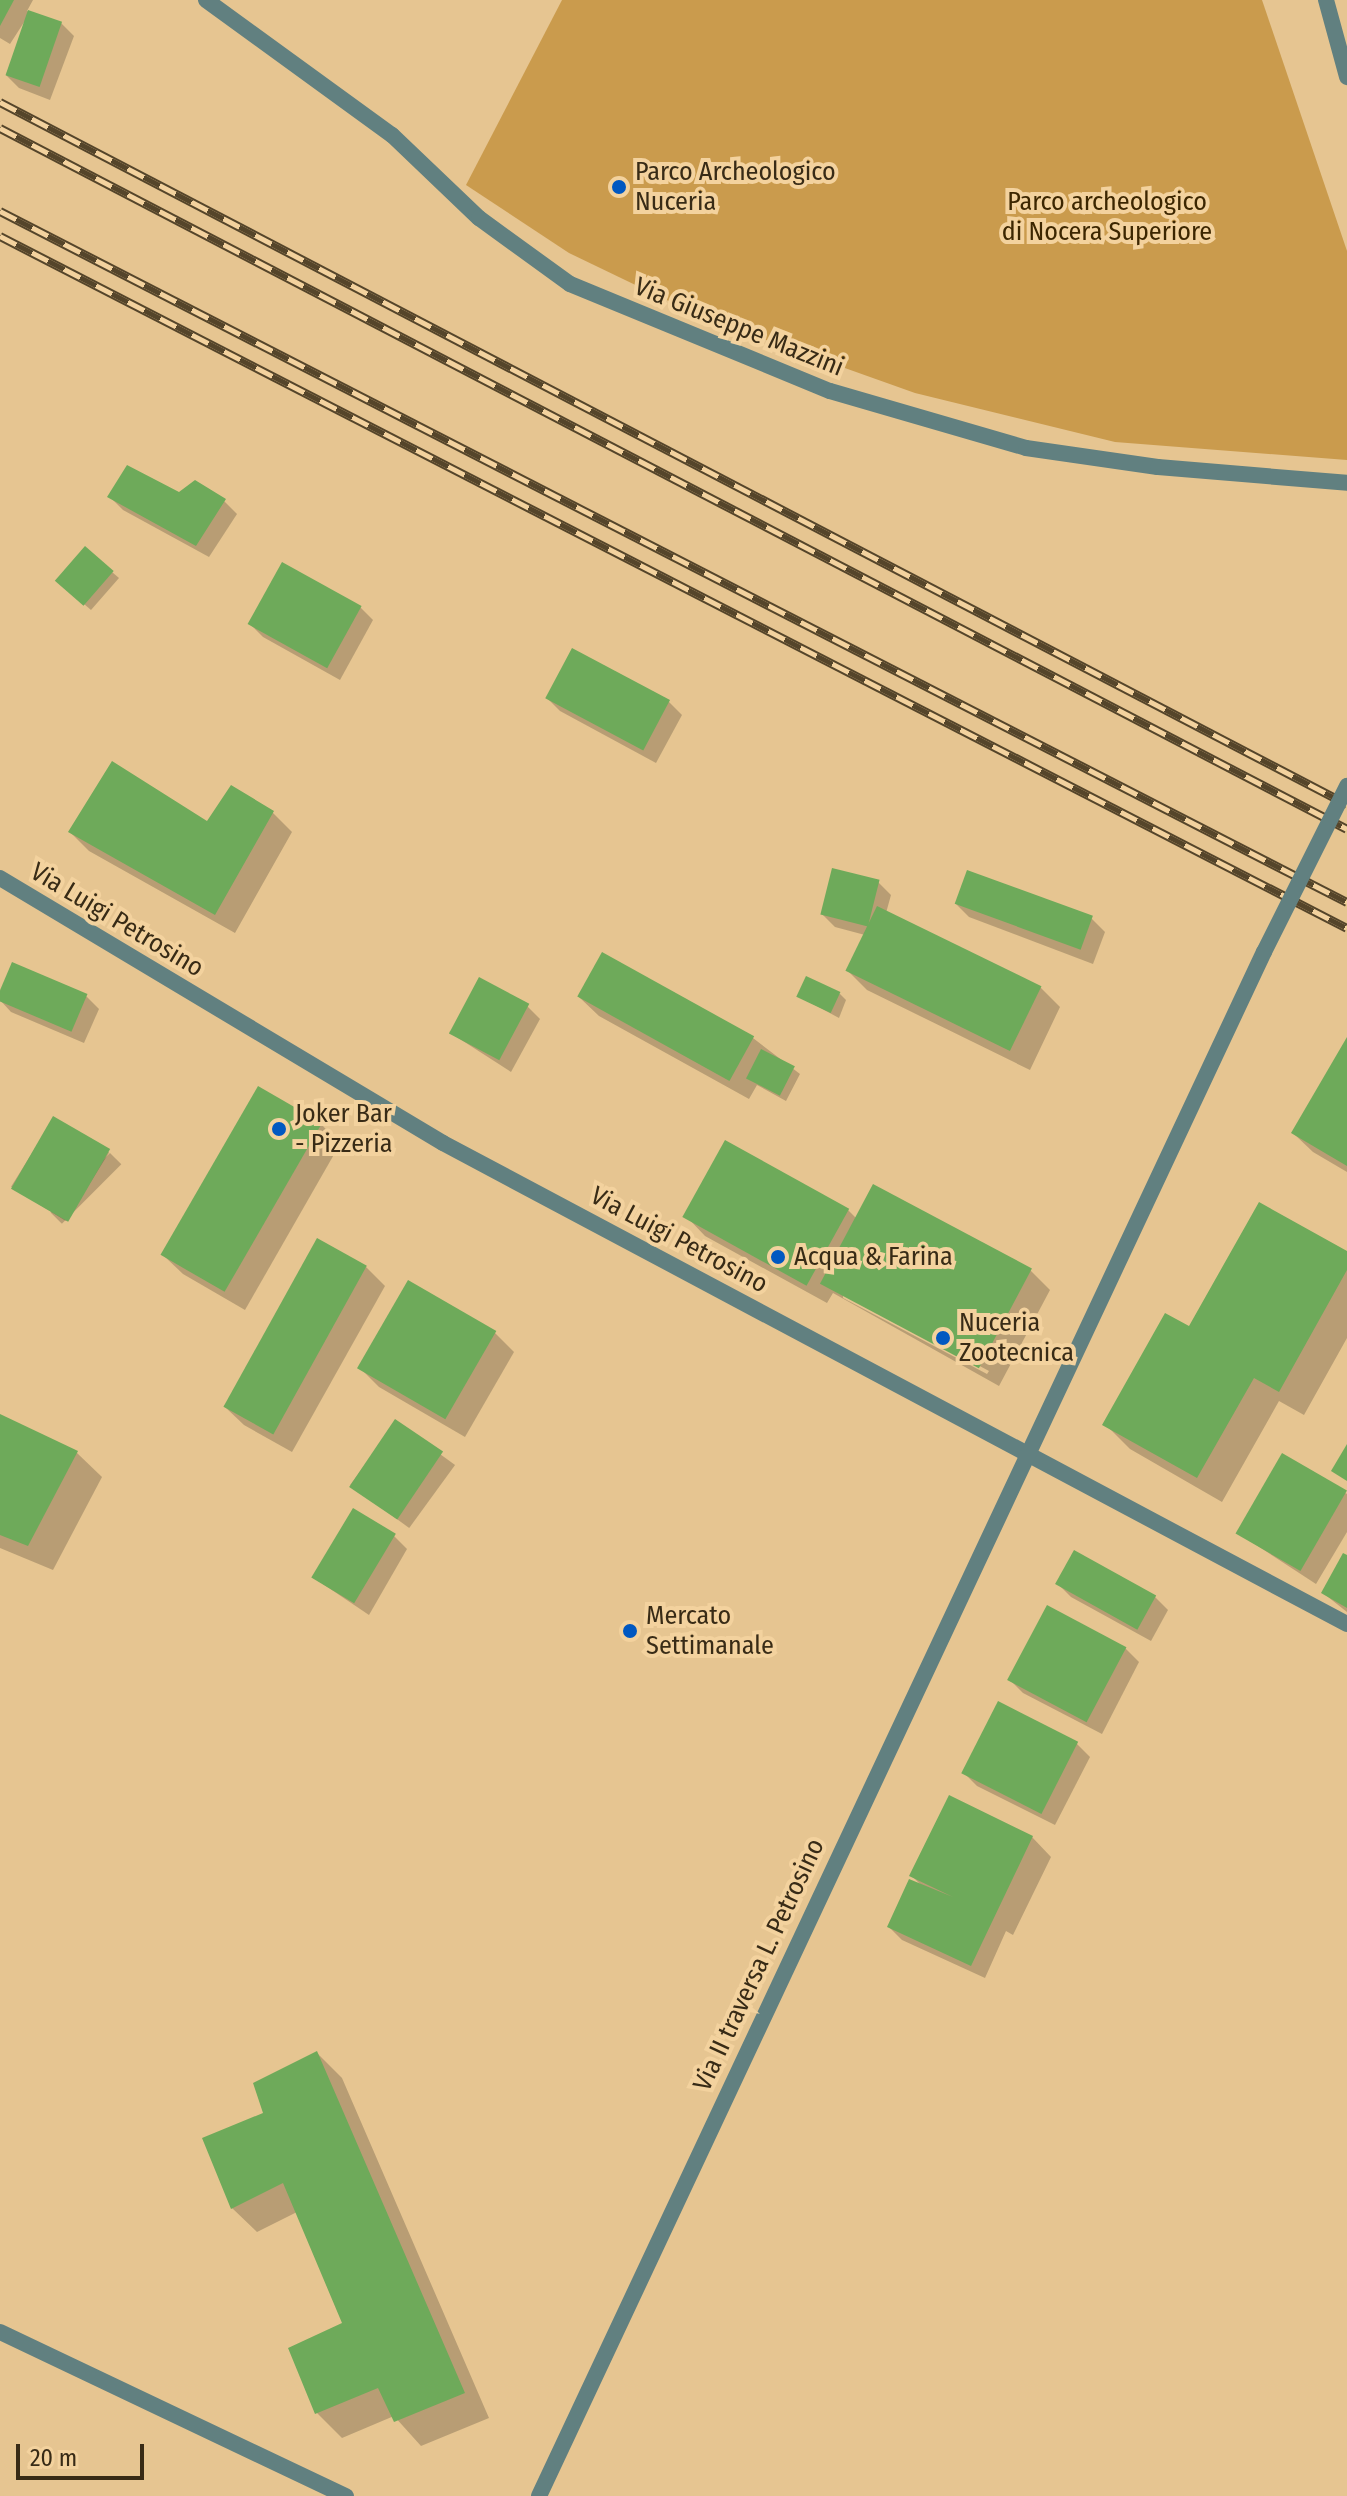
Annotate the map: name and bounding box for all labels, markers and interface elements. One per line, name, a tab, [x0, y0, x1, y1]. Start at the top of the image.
place label: Parco Archeologico Nuceria	[635, 156, 836, 218]
marker: Parco Archeologico Nuceria	[610, 178, 628, 196]
park label: Parco archeologico di Nocera Superiore	[1002, 186, 1212, 248]
street label: Via Giuseppe Mazzini	[630, 271, 848, 383]
street label: Via Luigi Petrosino	[25, 856, 209, 984]
place label: Joker Bar - Pizzeria	[295, 1098, 392, 1160]
marker: Joker Bar - Pizzeria	[270, 1120, 288, 1138]
street label: Via Luigi Petrosino	[585, 1180, 773, 1300]
place label: Acqua & Farina	[794, 1241, 953, 1273]
marker: Acqua & Farina	[769, 1248, 787, 1266]
place label: Nuceria Zootecnica	[959, 1307, 1074, 1368]
marker: Nuceria Zootecnica	[934, 1329, 952, 1347]
place label: Mercato Settimanale	[646, 1600, 774, 1662]
marker: Mercato Settimanale	[621, 1622, 639, 1640]
street label: Via II traversa L. Petrosino	[687, 1834, 831, 2096]
scale bar	[20, 2428, 148, 2478]
text: 20 m	[30, 2444, 77, 2472]

